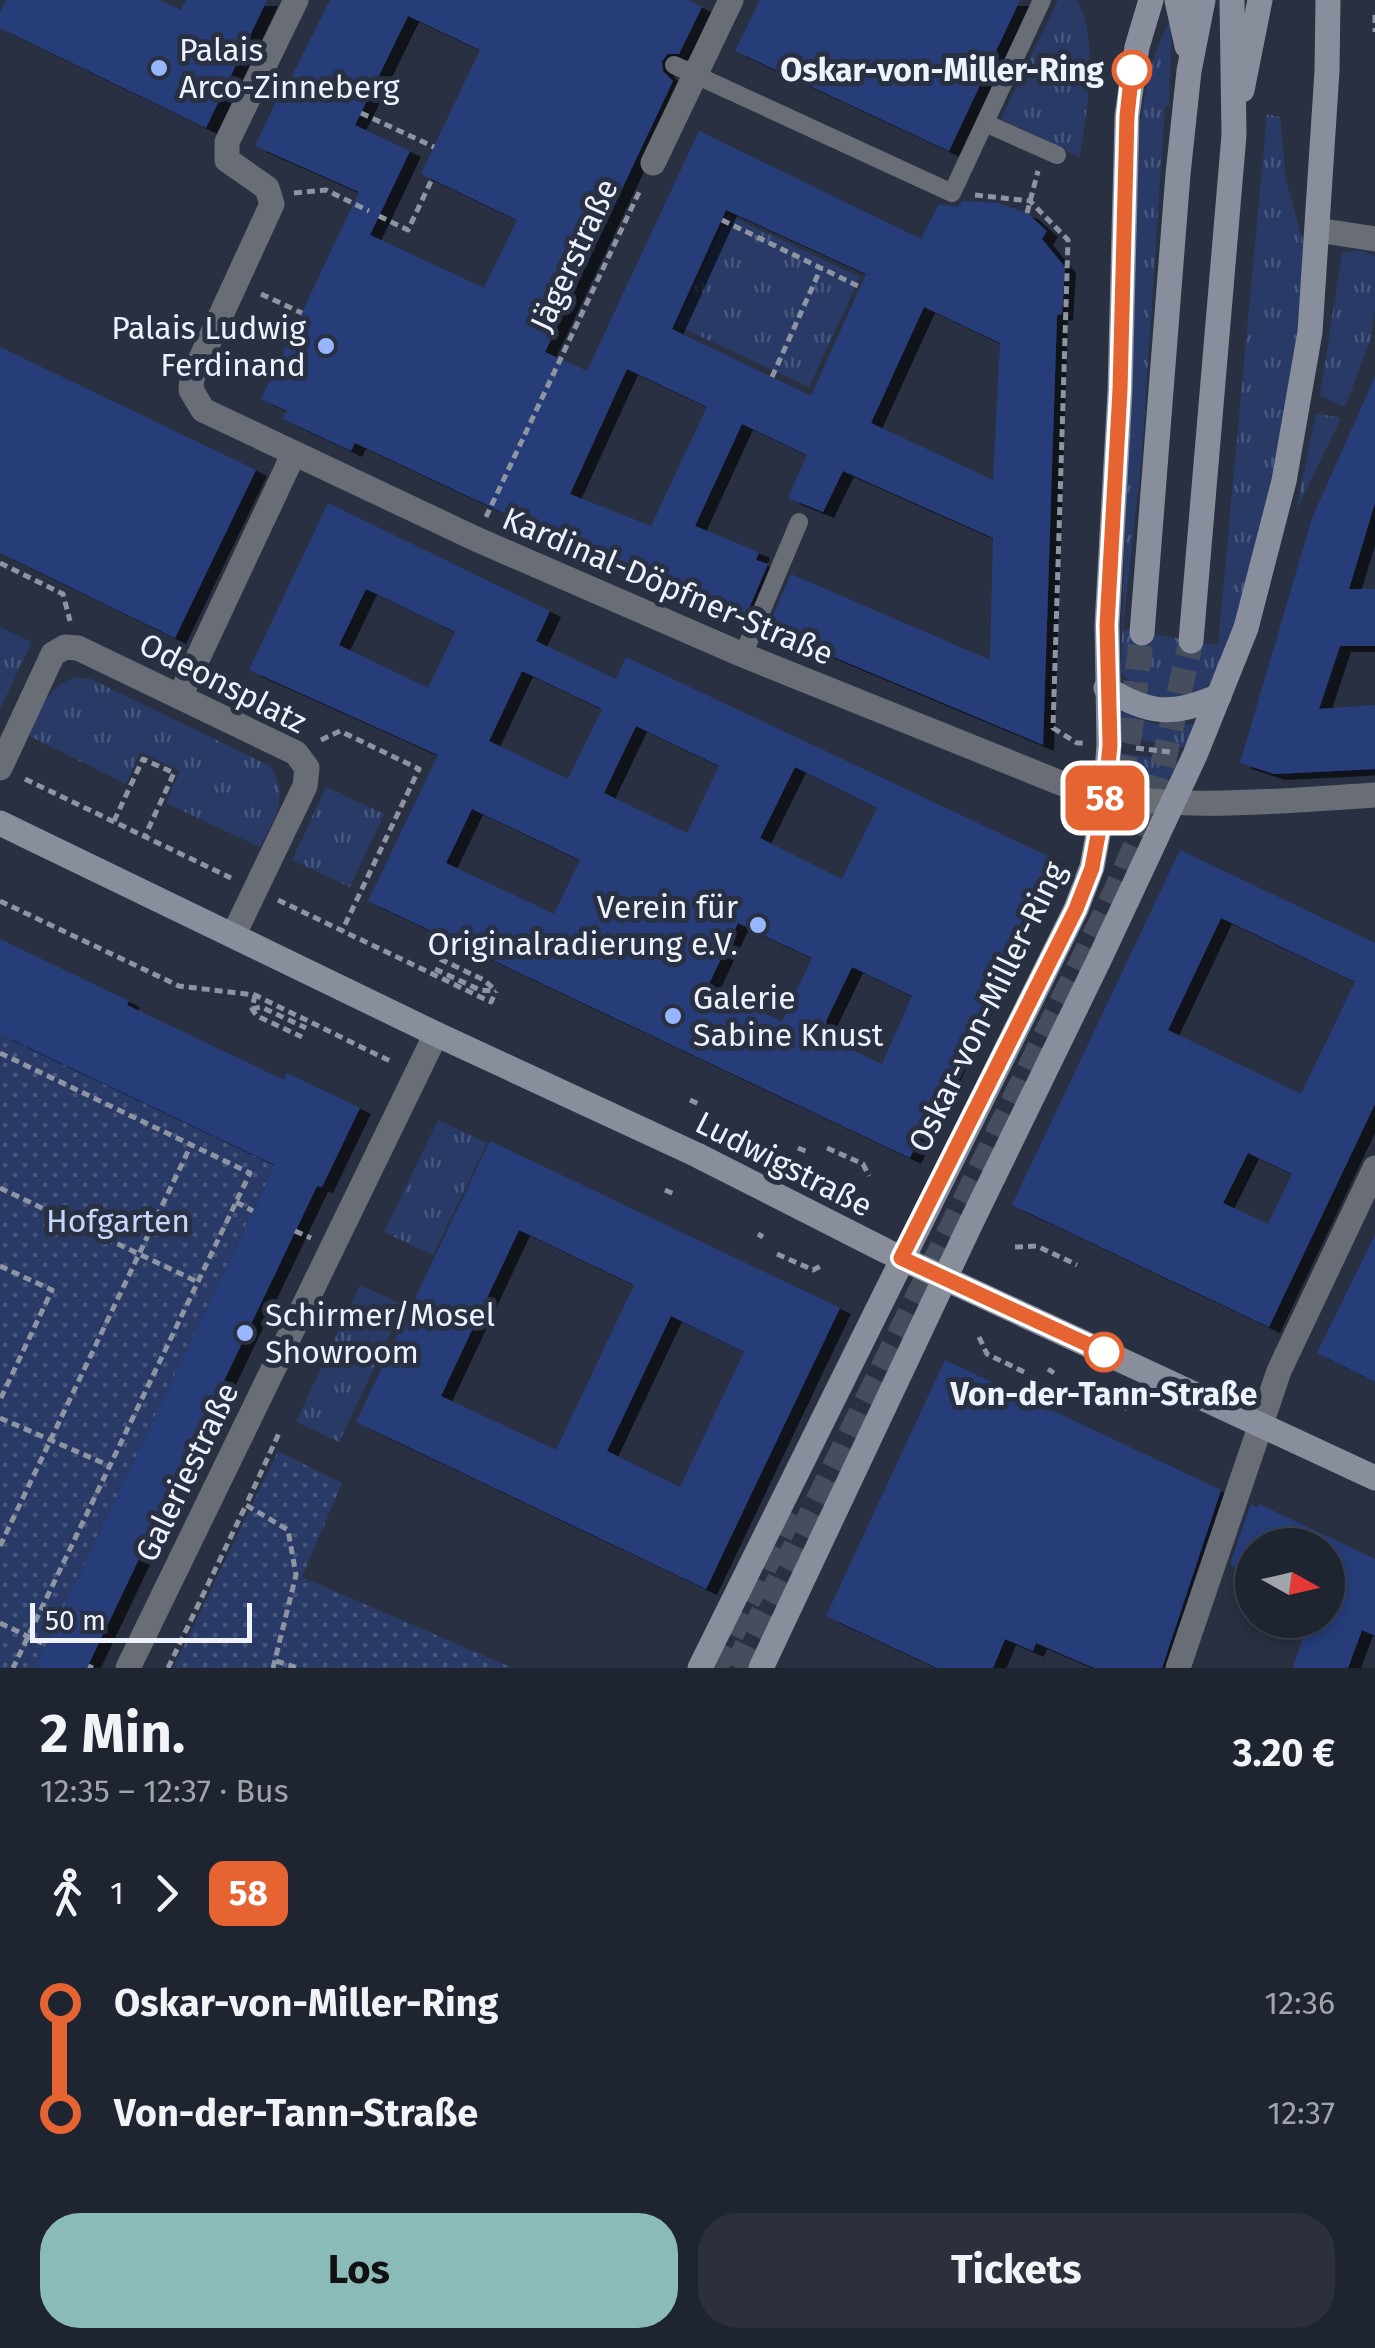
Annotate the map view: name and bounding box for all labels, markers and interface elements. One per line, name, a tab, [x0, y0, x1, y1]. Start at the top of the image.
place label: Palais Arco-Zinneberg	[179, 31, 400, 106]
place label: Oskar-von-Miller-Ring	[780, 51, 1104, 89]
marker: Oskar-von-Miller-Ring	[1113, 51, 1151, 89]
marker: Palais Arco-Zinneberg	[148, 57, 170, 79]
street label: Jägerstraße	[522, 173, 626, 337]
place label: Palais Ludwig Ferdinand	[111, 309, 306, 384]
marker: Palais Ludwig Ferdinand	[315, 335, 337, 357]
street label: Kardinal-Döpfner-Straße	[497, 499, 839, 673]
street label: Odeonsplatz	[133, 625, 313, 741]
line badge: 58	[1060, 766, 1150, 830]
text: 58	[1085, 777, 1125, 819]
street label: Oskar-von-Miller-Ring	[900, 855, 1074, 1158]
place label: Verein für Originalradierung e.V.	[427, 888, 739, 963]
marker: Verein für Originalradierung e.V.	[747, 914, 769, 936]
place label: Galerie Sabine Knust	[693, 979, 884, 1054]
marker: Galerie Sabine Knust	[662, 1005, 684, 1027]
street label: Ludwigstraße	[689, 1103, 879, 1225]
park label: Hofgarten	[46, 1202, 190, 1240]
place label: Schirmer/Mosel Showroom	[265, 1296, 495, 1371]
marker: Schirmer/Mosel Showroom	[234, 1322, 256, 1344]
marker: Von-der-Tann-Straße	[1085, 1333, 1123, 1371]
place label: Von-der-Tann-Straße	[950, 1375, 1257, 1413]
street label: Galeriestraße	[127, 1376, 247, 1568]
north arrow	[1235, 1528, 1345, 1638]
map controls	[1235, 1528, 1345, 1638]
scale bar	[30, 1598, 252, 1642]
text: 50 m	[45, 1604, 106, 1637]
text: 2 Min.	[40, 1701, 185, 1767]
text: 3.20 €	[1233, 1730, 1335, 1776]
text: 12:35 – 12:37 · Bus	[40, 1772, 289, 1810]
icon: walk	[40, 1866, 95, 1921]
icon: forward	[139, 1866, 194, 1921]
text: 58	[229, 1872, 268, 1914]
text: 1	[110, 1874, 124, 1912]
text: Oskar-von-Miller-Ring	[114, 1980, 499, 2026]
text: 12:36	[1264, 1984, 1335, 2022]
text: Von-der-Tann-Straße	[114, 2090, 478, 2136]
text: 12:37	[1267, 2094, 1335, 2132]
button: Los	[40, 2213, 678, 2328]
button: Tickets	[698, 2213, 1335, 2328]

